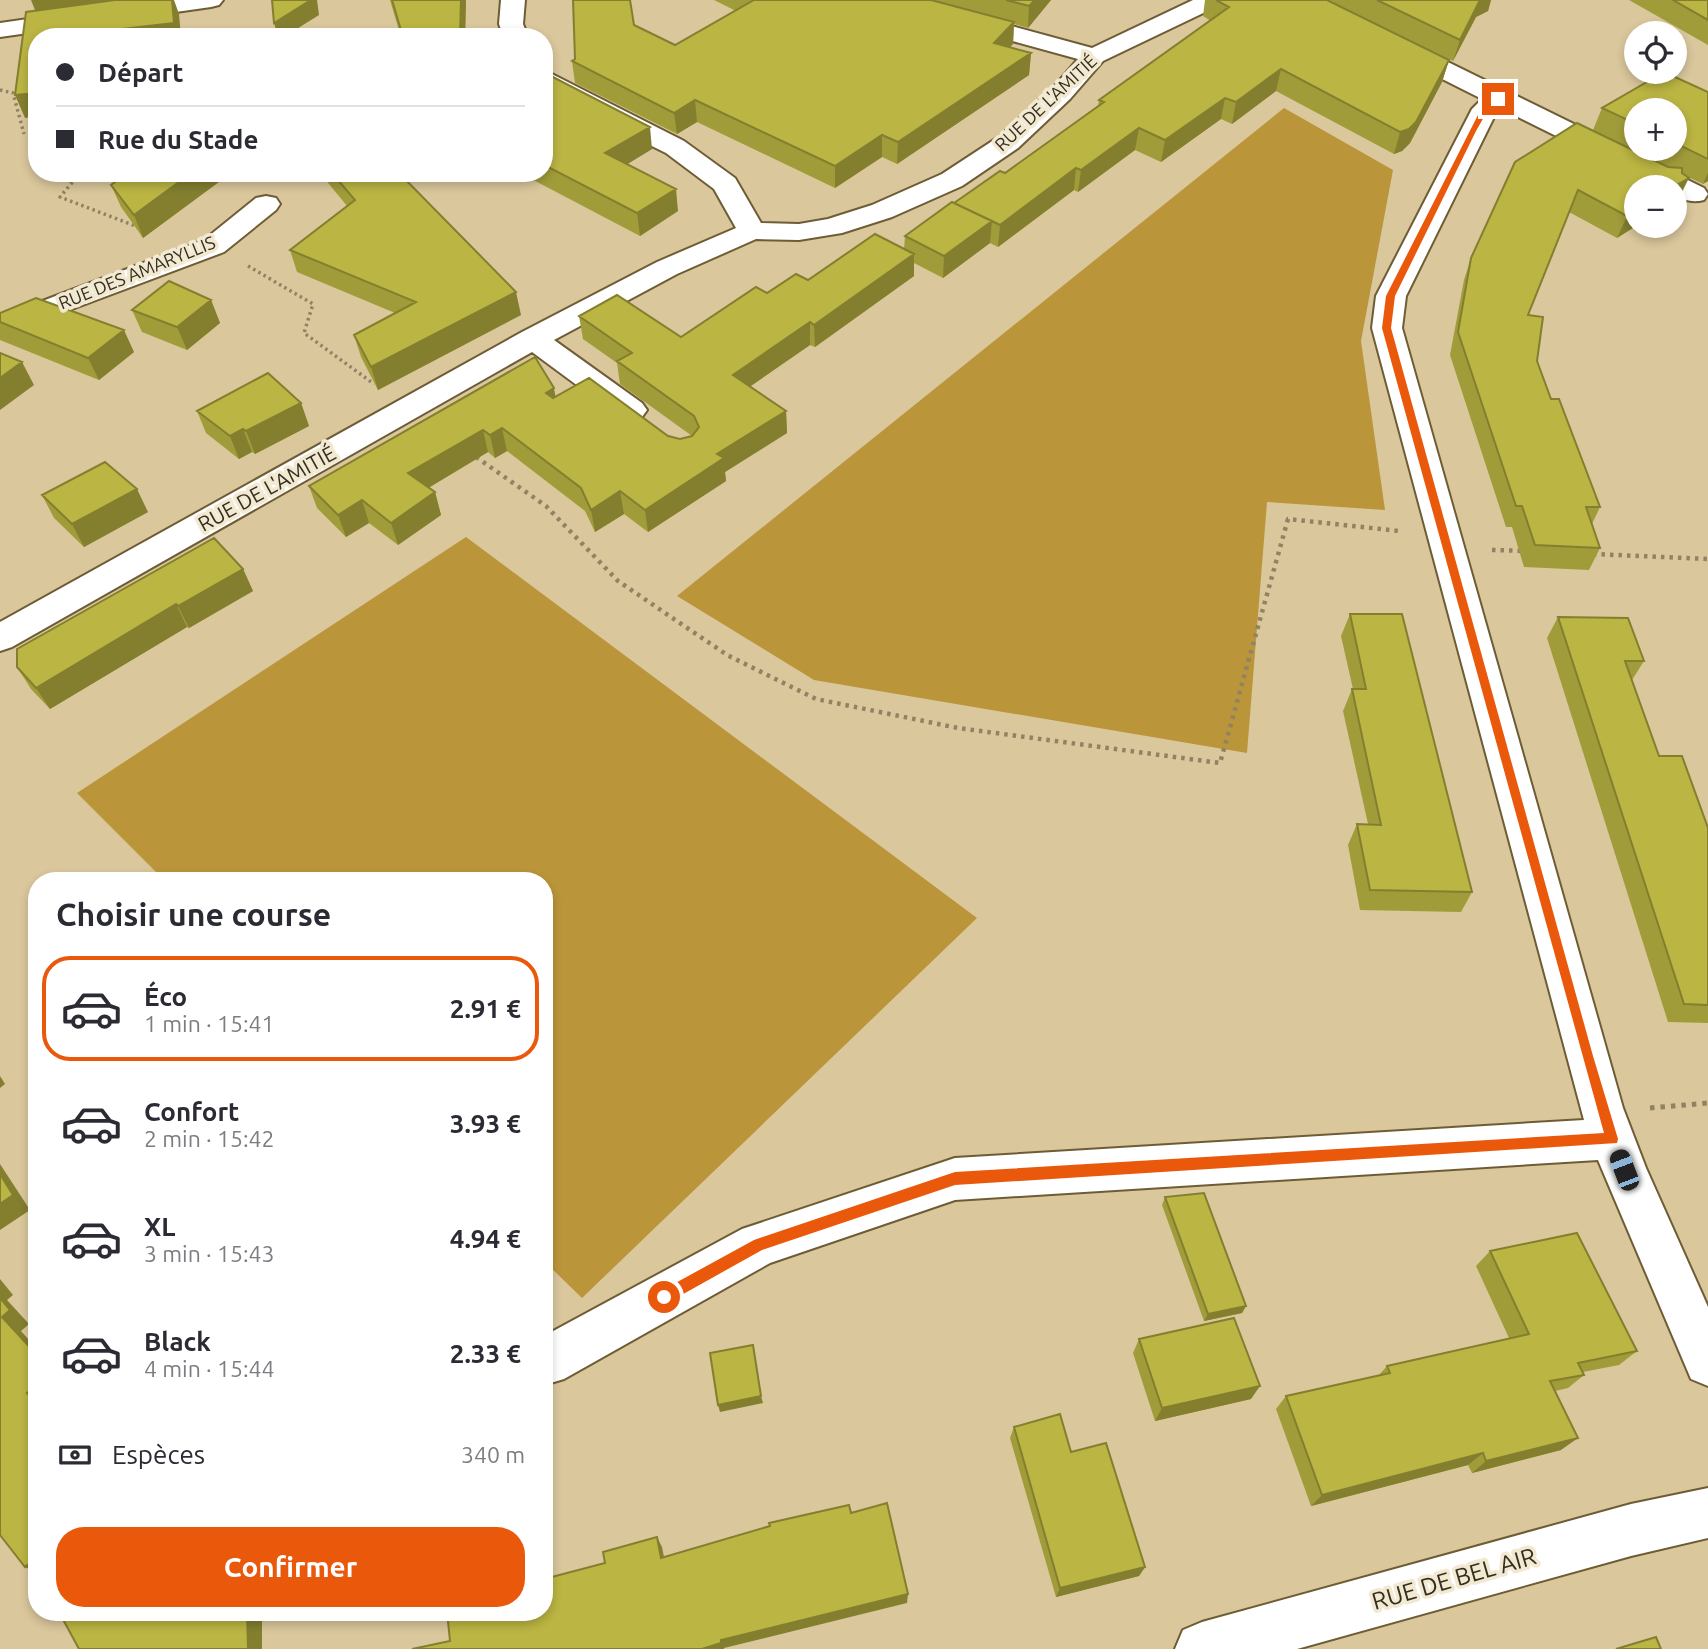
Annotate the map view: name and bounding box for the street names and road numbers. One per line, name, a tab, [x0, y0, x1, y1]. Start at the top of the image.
street label: RUE DE L'AMITIÉ	[990, 49, 1100, 154]
street label: RUE DES AMARYLLIS	[55, 232, 218, 313]
street label: RUE DE L'AMITIÉ	[194, 440, 340, 536]
street label: RUE DE BEL AIR	[1369, 1542, 1539, 1615]

